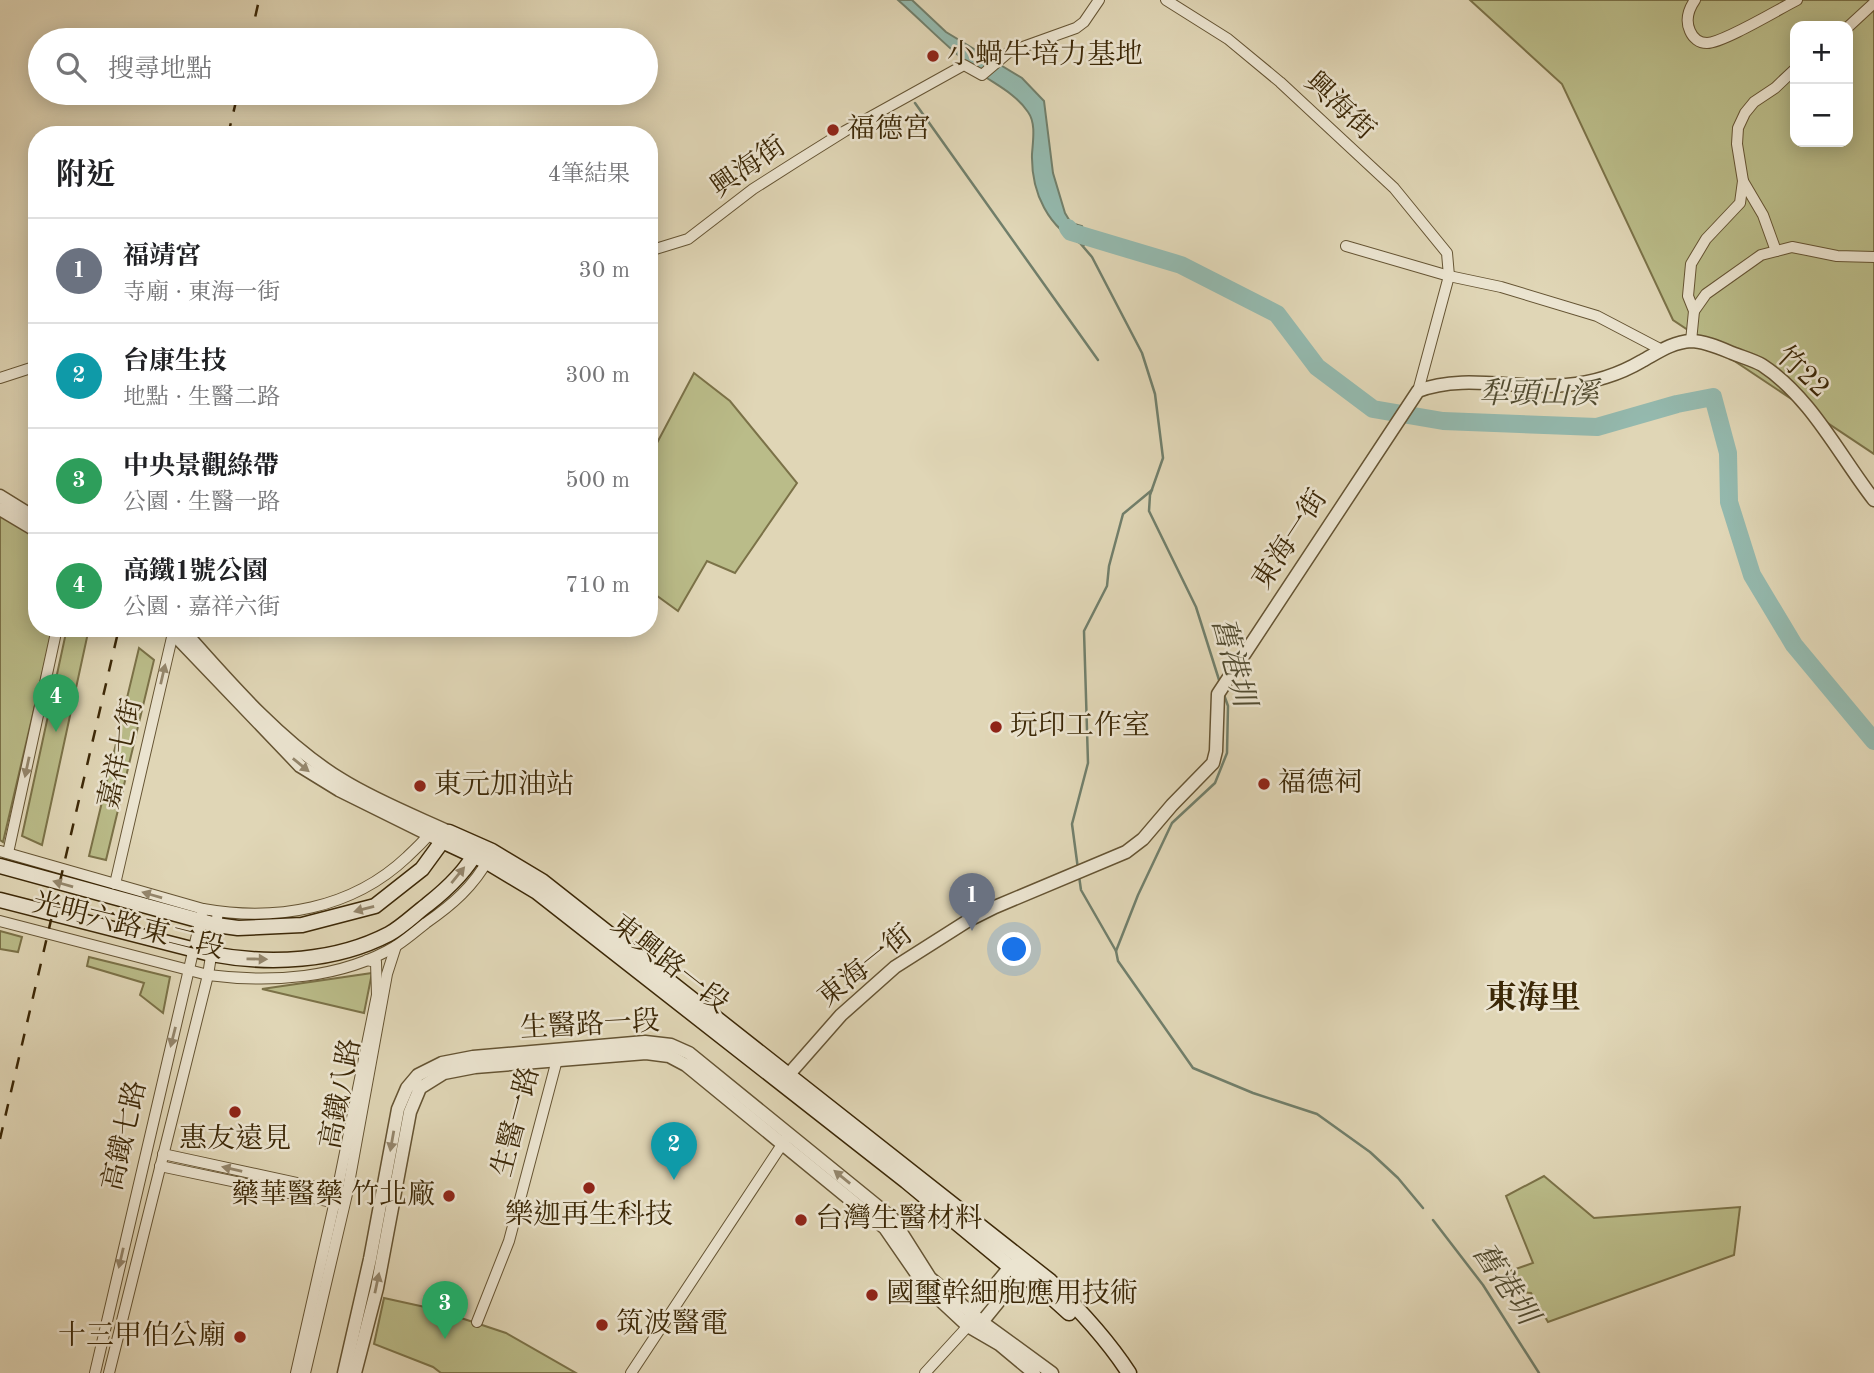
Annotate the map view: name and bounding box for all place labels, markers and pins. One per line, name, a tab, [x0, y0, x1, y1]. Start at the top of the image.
place label: 小蝸牛培力基地	[947, 39, 1143, 70]
marker: 小蝸牛培力基地	[925, 48, 941, 64]
place label: 福德宮	[847, 113, 931, 144]
marker: 福德宮	[825, 122, 841, 138]
pin: 4	[33, 674, 79, 732]
place label: 玩印工作室	[1010, 710, 1150, 741]
marker: 玩印工作室	[988, 719, 1004, 735]
place label: 福德祠	[1278, 767, 1362, 798]
place label: 東元加油站	[434, 769, 574, 800]
marker: 福德祠	[1256, 776, 1272, 792]
marker: 東元加油站	[412, 778, 428, 794]
pin: 1	[949, 873, 995, 931]
marker: 惠友遠見	[227, 1104, 243, 1120]
pin: 2	[651, 1122, 697, 1180]
place label: 惠友遠見	[179, 1123, 291, 1154]
place label: 藥華醫藥 竹北廠	[231, 1179, 435, 1210]
marker: 樂迦再生科技	[581, 1180, 597, 1196]
marker: 藥華醫藥 竹北廠	[441, 1188, 457, 1204]
place label: 樂迦再生科技	[505, 1199, 673, 1230]
place label: 台灣生醫材料	[815, 1203, 983, 1234]
marker: 台灣生醫材料	[793, 1212, 809, 1228]
place label: 國璽幹細胞應用技術	[886, 1278, 1138, 1309]
pin: 3	[422, 1281, 468, 1339]
marker: 國璽幹細胞應用技術	[864, 1287, 880, 1303]
place label: 筑波醫電	[616, 1308, 728, 1339]
marker: 筑波醫電	[594, 1317, 610, 1333]
place label: 十三甲伯公廟	[58, 1320, 226, 1351]
marker: 十三甲伯公廟	[232, 1329, 248, 1345]

